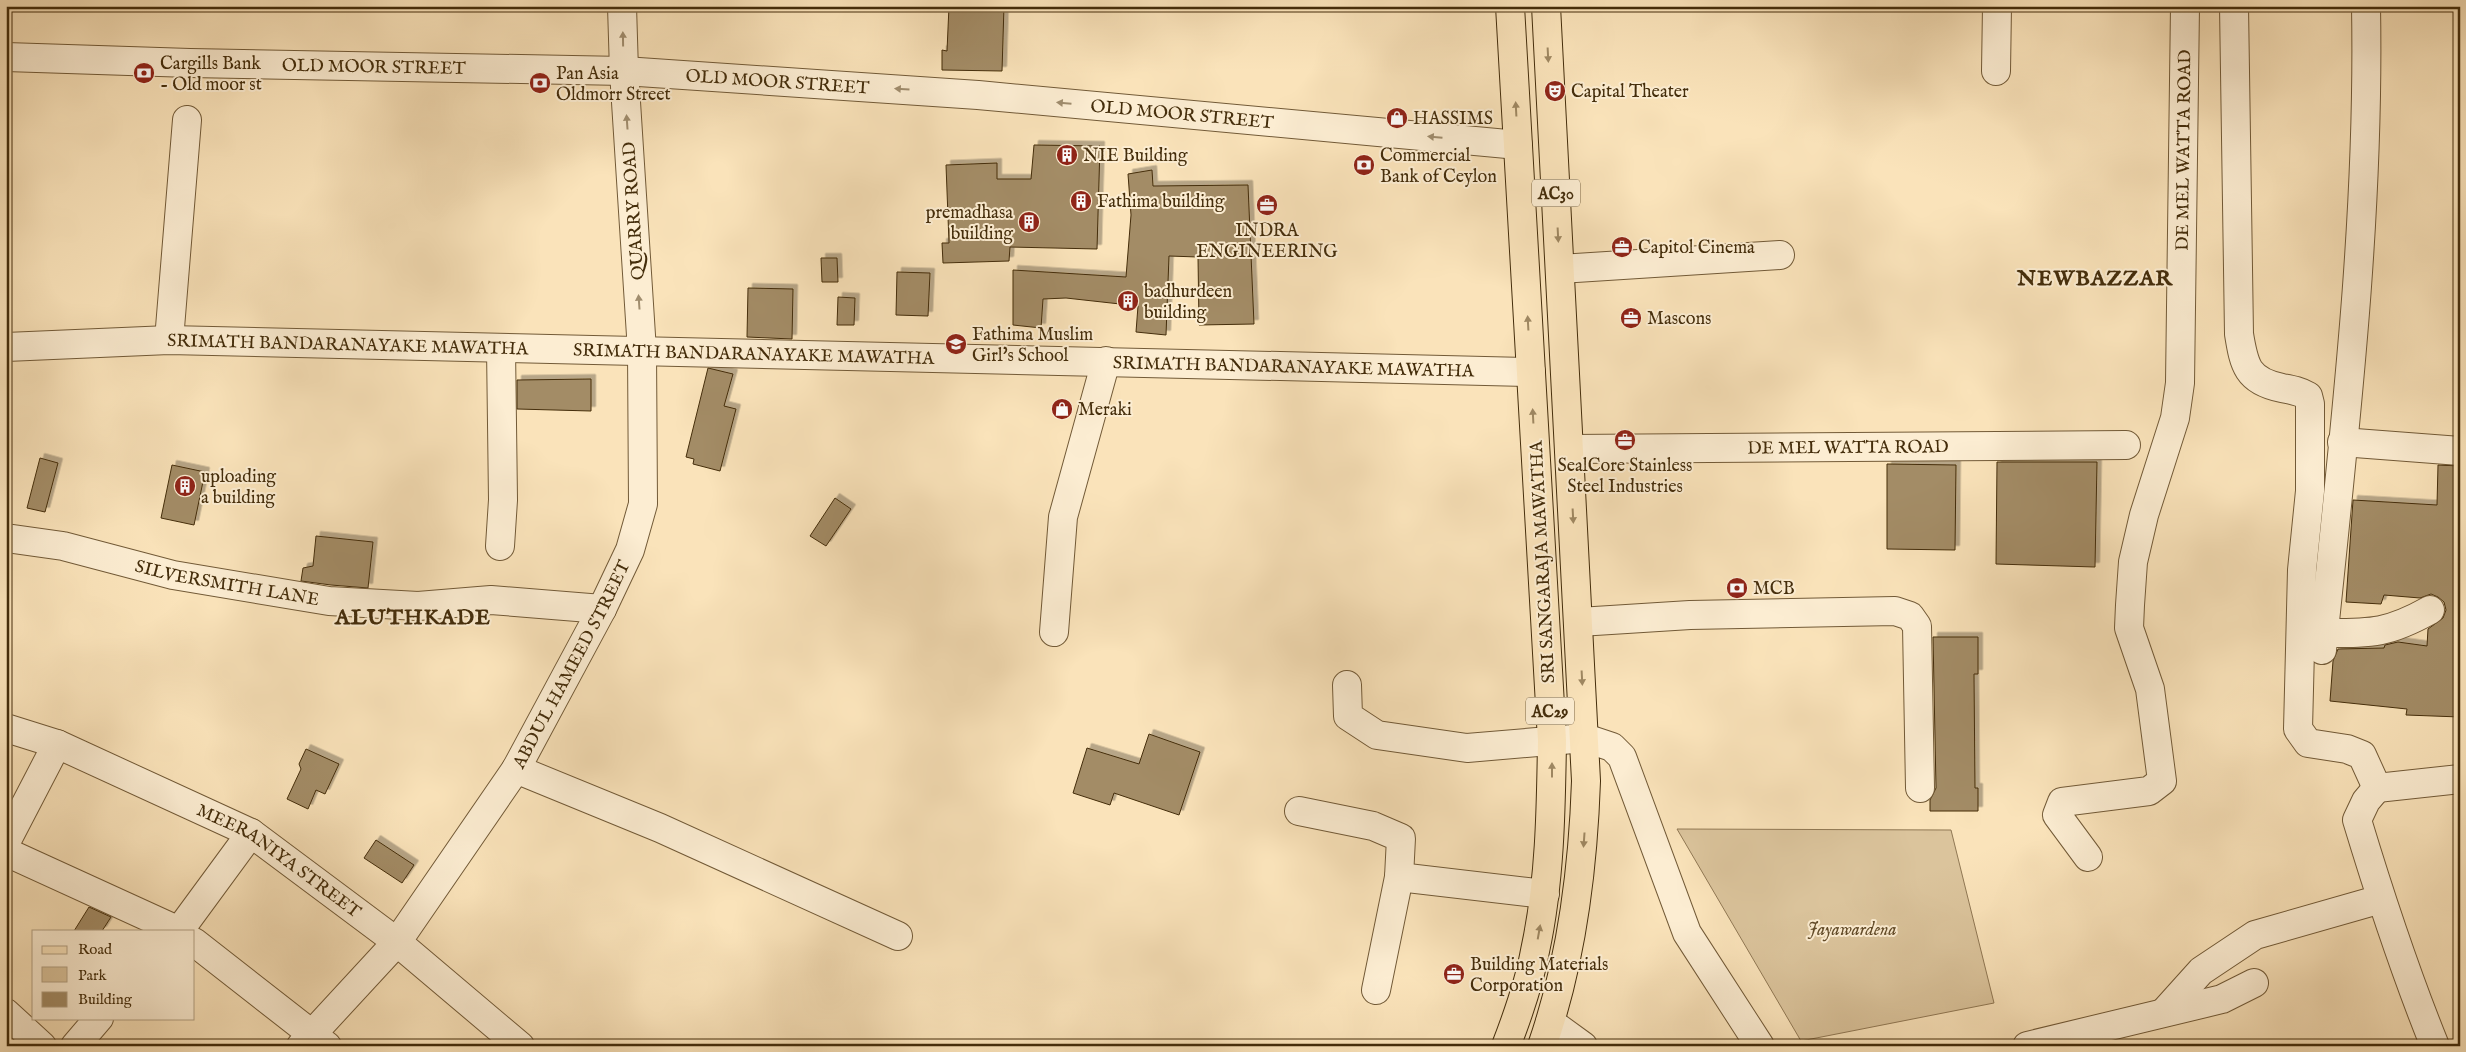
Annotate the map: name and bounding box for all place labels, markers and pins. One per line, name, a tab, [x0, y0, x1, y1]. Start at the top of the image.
place label: Cargills Bank - Old moor st	[160, 53, 262, 97]
bank icon: Cargills Bank - Old moor st	[132, 61, 156, 85]
place label: Pan Asia Oldmorr Street	[556, 63, 671, 107]
bank icon: Pan Asia Oldmorr Street	[528, 71, 552, 95]
theatre icon: Capital Theater	[1543, 79, 1567, 103]
place label: Capital Theater	[1571, 81, 1689, 104]
shop icon: HASSIMS	[1385, 106, 1409, 130]
place label: HASSIMS	[1413, 108, 1493, 131]
building icon: NIE Building	[1055, 143, 1079, 167]
place label: NIE Building	[1083, 145, 1188, 168]
place label: Commercial Bank of Ceylon	[1380, 145, 1497, 189]
bank icon: Commercial Bank of Ceylon	[1352, 153, 1376, 177]
building icon: Fathima building	[1069, 189, 1093, 213]
place label: Fathima building	[1097, 191, 1225, 214]
office icon: INDRA ENGINEERING	[1255, 193, 1279, 217]
place label: premadhasa building	[926, 202, 1013, 246]
building icon: premadhasa building	[1017, 210, 1041, 234]
place label: INDRA ENGINEERING	[1196, 220, 1338, 264]
office icon: Capitol Cinema	[1610, 235, 1634, 259]
place label: Capitol Cinema	[1638, 237, 1755, 260]
place label: badhurdeen building	[1144, 281, 1233, 325]
building icon: badhurdeen building	[1116, 289, 1140, 313]
office icon: Mascons	[1619, 306, 1643, 330]
place label: Mascons	[1647, 308, 1711, 331]
place label: Fathima Muslim Girl's School	[972, 324, 1093, 368]
school or university icon: Fathima Muslim Girl's School	[944, 332, 968, 356]
shop icon: Meraki	[1050, 397, 1074, 421]
place label: Meraki	[1078, 399, 1132, 422]
office icon: SealCore Stainless Steel Industries	[1613, 428, 1637, 452]
place label: SealCore Stainless Steel Industries	[1558, 455, 1692, 499]
place label: uploading a building	[201, 466, 276, 510]
building icon: uploading a building	[173, 474, 197, 498]
bank icon: MCB	[1725, 576, 1749, 600]
place label: MCB	[1753, 578, 1795, 601]
place label: Building Materials Corporation	[1470, 954, 1608, 998]
office icon: Building Materials Corporation	[1442, 962, 1466, 986]

